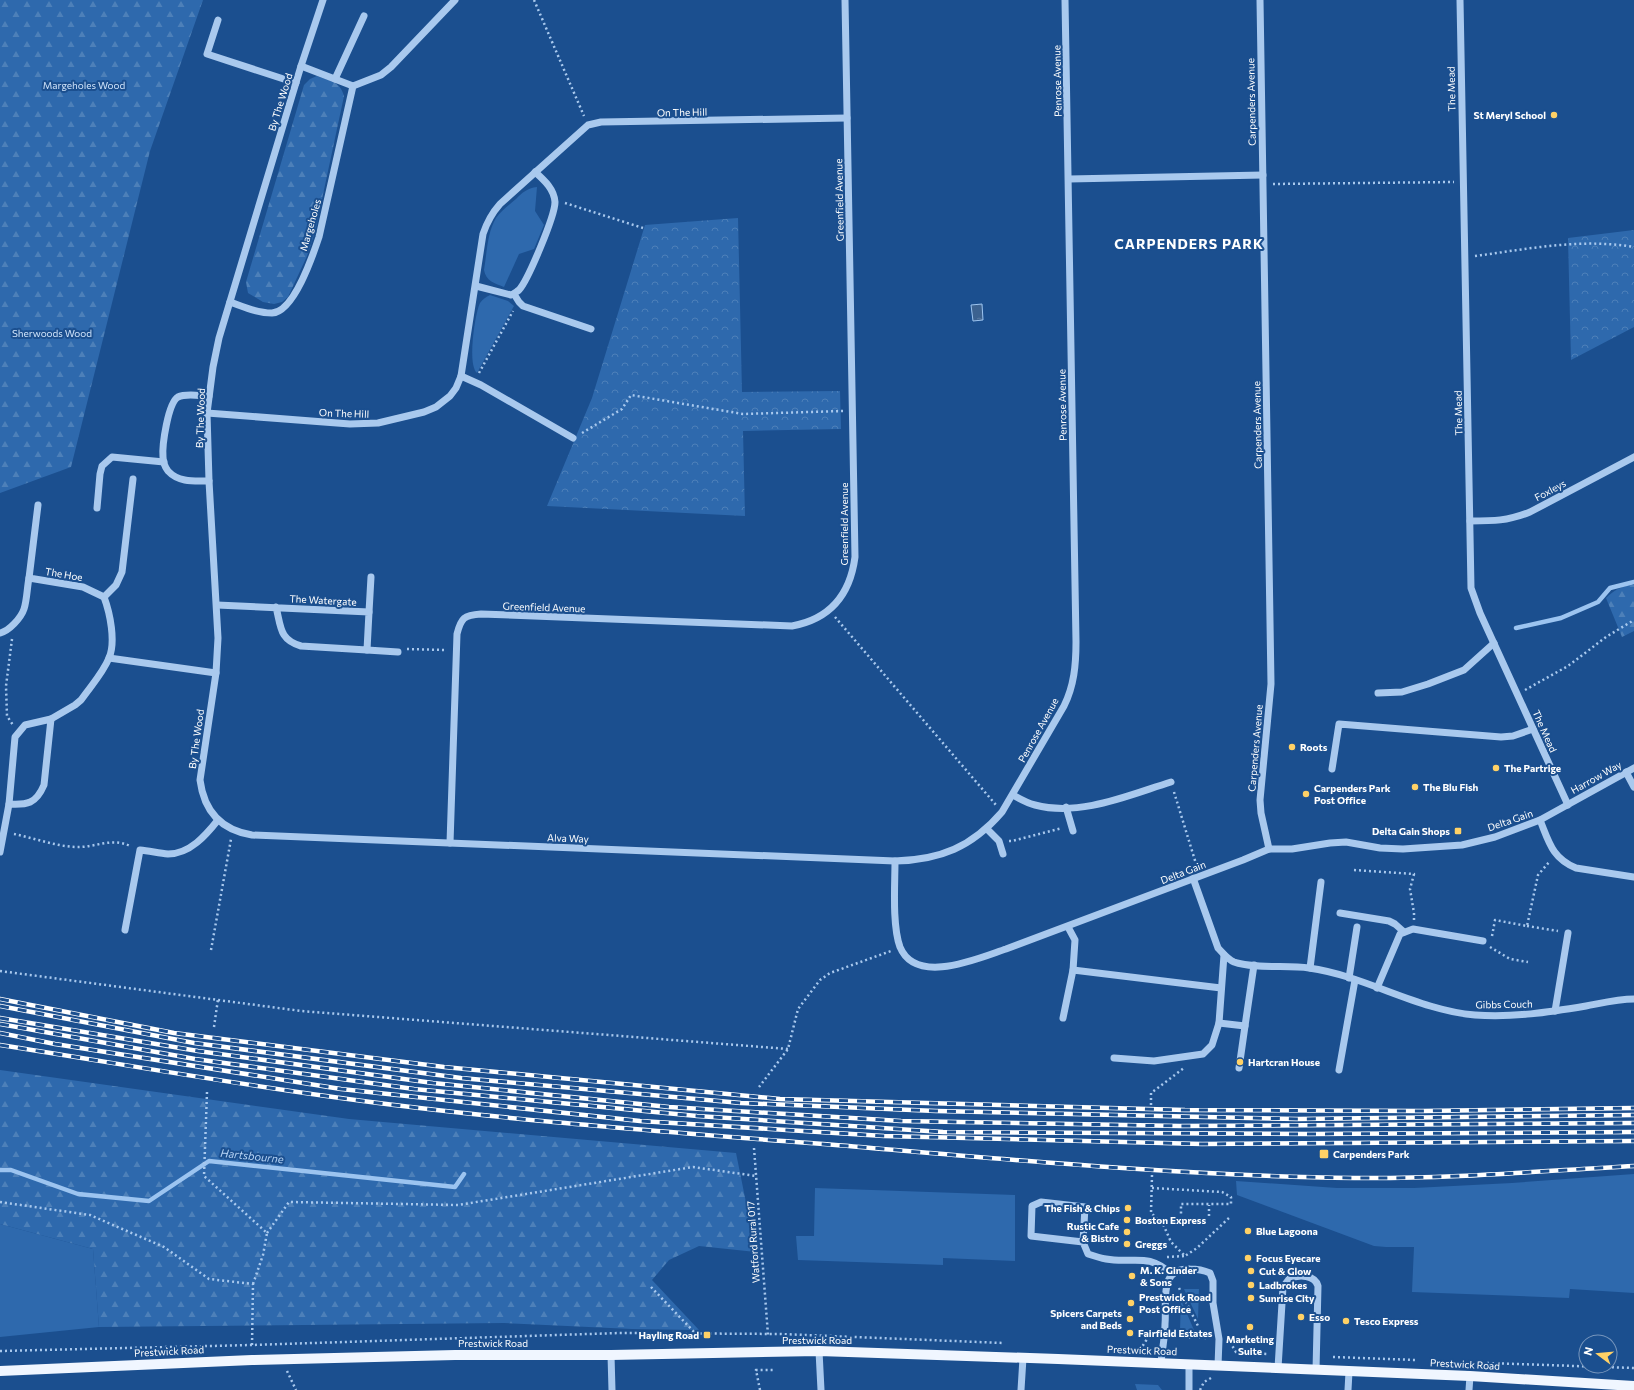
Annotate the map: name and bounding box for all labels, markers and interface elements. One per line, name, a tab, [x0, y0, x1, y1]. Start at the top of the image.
street label: Penrose Avenue	[1050, 45, 1064, 117]
street label: Carpenders Avenue	[1244, 58, 1258, 146]
street label: The Mead	[1445, 66, 1457, 112]
street label: By The Wood	[265, 71, 295, 132]
park label: Margeholes Wood	[43, 79, 125, 91]
street label: On The Hill	[657, 106, 707, 118]
place label: St Meryl School	[1474, 109, 1546, 121]
marker: St Meryl School	[1549, 110, 1559, 120]
street label: Greenfield Avenue	[832, 159, 846, 241]
street label: Margeholes	[297, 197, 323, 252]
district label: CARPENDERS PARK	[1114, 235, 1264, 252]
park label: Sherwoods Wood	[12, 327, 92, 339]
street label: Penrose Avenue	[1055, 369, 1069, 441]
street label: Carpenders Avenue	[1250, 381, 1264, 469]
street label: By The Wood	[193, 388, 207, 448]
street label: The Mead	[1452, 390, 1464, 436]
street label: On The Hill	[319, 406, 369, 420]
street label: Foxleys	[1532, 477, 1568, 503]
street label: Greenfield Avenue	[838, 483, 850, 565]
street label: The Hoe	[44, 565, 84, 583]
street label: The Watergate	[289, 592, 357, 608]
street label: Greenfield Avenue	[502, 600, 586, 614]
street label: Penrose Avenue	[1015, 696, 1061, 764]
street label: Carpenders Avenue	[1245, 704, 1265, 792]
street label: By The Wood	[186, 708, 206, 770]
street label: The Mead	[1530, 708, 1560, 754]
place label: Roots	[1300, 741, 1328, 753]
marker: Roots	[1287, 742, 1297, 752]
street label: Harrow Way	[1568, 758, 1624, 796]
place label: The Partrige	[1504, 762, 1561, 774]
marker: The Partrige	[1491, 763, 1501, 773]
place label: The Blu Fish	[1423, 781, 1479, 793]
place label: Carpenders Park Post Office	[1314, 782, 1391, 806]
marker: The Blu Fish	[1410, 782, 1420, 792]
marker: Carpenders Park Post Office	[1301, 789, 1311, 799]
street label: Delta Gain	[1486, 807, 1534, 833]
place label: Delta Gain Shops	[1372, 825, 1450, 837]
marker: Delta Gain Shops	[1453, 826, 1463, 836]
street label: Alva Way	[547, 831, 589, 845]
street label: Delta Gain	[1159, 858, 1207, 886]
street label: Gibbs Couch	[1475, 998, 1533, 1010]
place label: Hartcran House	[1248, 1056, 1320, 1068]
marker: Hartcran House	[1235, 1057, 1245, 1067]
water label: Hartsbourne	[220, 1146, 285, 1165]
marker: Carpenders Park	[1318, 1148, 1330, 1160]
place label: Carpenders Park	[1333, 1148, 1410, 1160]
street label: Watford Rural 017	[744, 1201, 762, 1283]
place label: The Fish & Chips	[1044, 1202, 1120, 1214]
marker: The Fish & Chips	[1123, 1203, 1133, 1213]
place label: Boston Express	[1135, 1214, 1206, 1226]
marker: Boston Express	[1122, 1215, 1132, 1225]
place label: Rustic Cafe & Bistro	[1067, 1220, 1119, 1244]
place label: Blue Lagoona	[1256, 1225, 1318, 1237]
marker: Blue Lagoona	[1243, 1226, 1253, 1236]
marker: Rustic Cafe & Bistro	[1122, 1227, 1132, 1237]
place label: Greggs	[1135, 1238, 1168, 1250]
marker: Greggs	[1122, 1239, 1132, 1249]
place label: Focus Eyecare	[1256, 1252, 1320, 1264]
marker: Focus Eyecare	[1243, 1253, 1253, 1263]
place label: M. K. Ginder & Sons	[1140, 1264, 1197, 1288]
place label: Cut & Glow	[1259, 1265, 1312, 1277]
marker: Cut & Glow	[1246, 1266, 1256, 1276]
marker: M. K. Ginder & Sons	[1127, 1271, 1137, 1281]
place label: Ladbrokes	[1259, 1279, 1308, 1291]
marker: Ladbrokes	[1246, 1280, 1256, 1290]
place label: Prestwick Road Post Office	[1139, 1291, 1211, 1315]
place label: Sunrise City	[1259, 1292, 1315, 1304]
marker: Sunrise City	[1246, 1293, 1256, 1303]
marker: Prestwick Road Post Office	[1126, 1298, 1136, 1308]
place label: Spicers Carpets and Beds	[1050, 1307, 1122, 1331]
place label: Esso	[1309, 1311, 1330, 1323]
marker: Esso	[1296, 1312, 1306, 1322]
marker: Spicers Carpets and Beds	[1125, 1314, 1135, 1324]
place label: Tesco Express	[1354, 1315, 1419, 1327]
marker: Tesco Express	[1341, 1316, 1351, 1326]
marker: Marketing Suite	[1245, 1322, 1255, 1332]
place label: Fairfield Estates	[1138, 1327, 1213, 1339]
marker: Fairfield Estates	[1125, 1328, 1135, 1338]
place label: Hayling Road	[639, 1329, 699, 1341]
marker: Hayling Road	[702, 1330, 712, 1340]
place label: Marketing Suite	[1226, 1333, 1274, 1357]
street label: Prestwick Road	[782, 1334, 852, 1346]
north arrow	[1578, 1334, 1618, 1374]
street label: Prestwick Road	[458, 1337, 528, 1349]
street label: Prestwick Road	[134, 1343, 205, 1359]
street label: Prestwick Road	[1107, 1343, 1178, 1357]
text: N	[1581, 1345, 1595, 1357]
street label: Prestwick Road	[1430, 1356, 1501, 1372]

